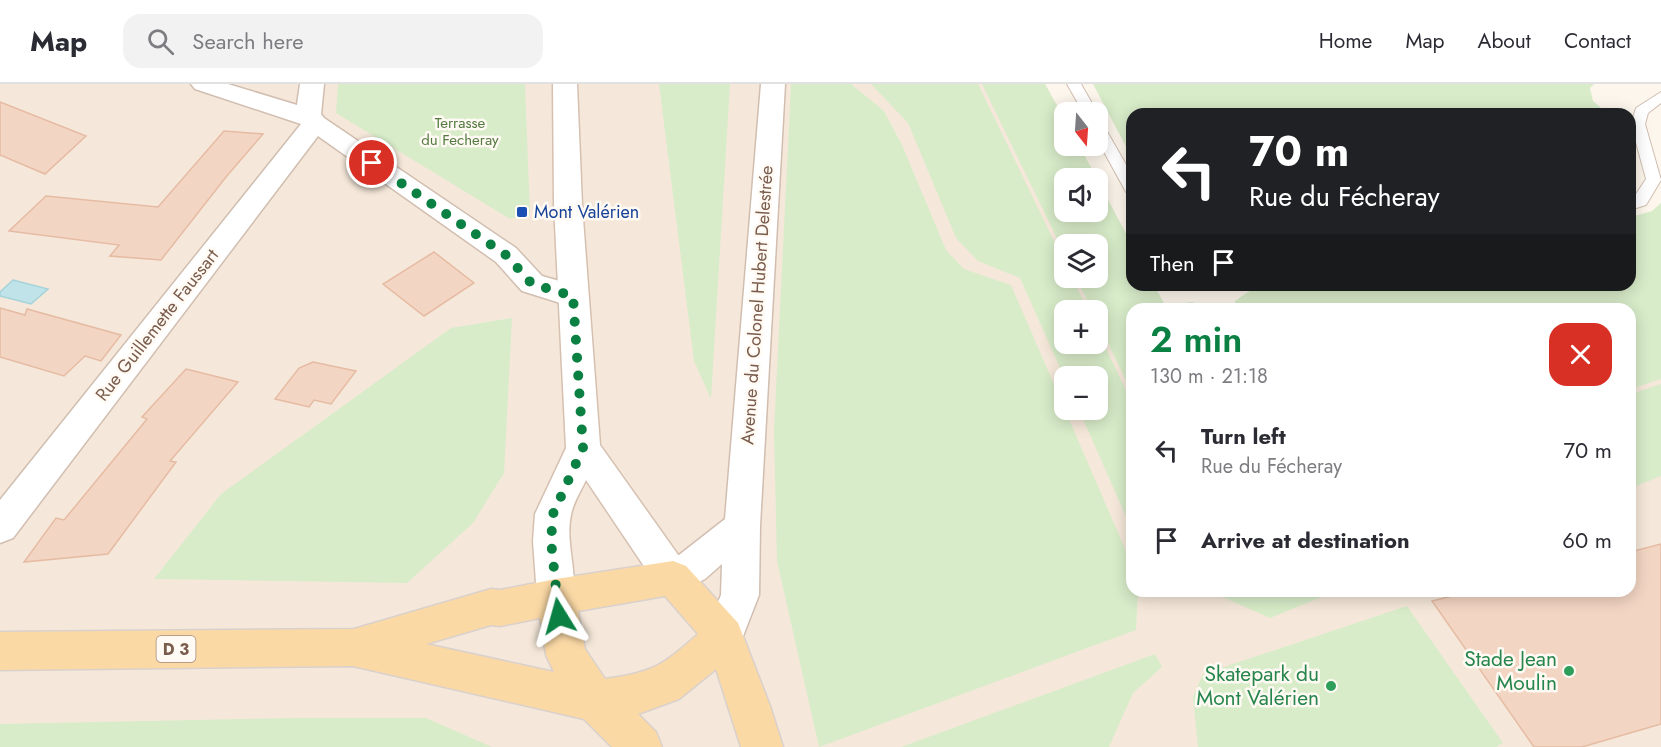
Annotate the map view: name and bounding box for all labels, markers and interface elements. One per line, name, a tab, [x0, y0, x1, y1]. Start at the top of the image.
search box	[123, 14, 543, 68]
text: Map	[30, 21, 87, 62]
icon: search	[144, 25, 177, 58]
text: Search here	[192, 25, 304, 57]
text: Home	[1319, 26, 1372, 56]
text: Map	[1405, 26, 1445, 56]
text: About	[1478, 26, 1531, 56]
text: Contact	[1564, 26, 1631, 56]
north arrow	[1054, 102, 1108, 156]
map controls	[1054, 102, 1108, 420]
park label: Terrasse du Fecheray	[421, 112, 499, 151]
text: 70 m	[1249, 121, 1349, 182]
icon: left	[1150, 132, 1228, 210]
pin	[346, 137, 397, 188]
icon: arrive	[355, 146, 388, 179]
street label: Avenue du Colonel Hubert Delestrée	[734, 165, 780, 445]
button: sound	[1054, 168, 1108, 222]
text: Rue du Fécheray	[1249, 177, 1440, 216]
place label: Mont Valérien	[534, 199, 639, 225]
marker: Mont Valérien	[515, 205, 529, 219]
button: layers	[1054, 234, 1108, 288]
street label: Rue Guillemette Faussart	[89, 243, 225, 407]
icon: arrive	[1207, 246, 1240, 279]
text: Then	[1150, 247, 1195, 279]
button: +	[1054, 300, 1108, 354]
text: 2 min	[1150, 313, 1242, 365]
button: close	[1549, 323, 1612, 386]
text: 130 m · 21:18	[1150, 362, 1268, 391]
button: −	[1054, 366, 1108, 420]
text: Turn left	[1201, 420, 1286, 452]
icon: left	[1150, 434, 1183, 467]
text: 70 m	[1563, 434, 1612, 466]
text: Rue du Fécheray	[1201, 452, 1342, 481]
icon: arrive	[1150, 524, 1183, 557]
text: Arrive at destination	[1201, 524, 1410, 556]
text: 60 m	[1562, 524, 1612, 556]
position arrow	[527, 584, 591, 648]
road number: D 3	[156, 636, 195, 662]
place label: Stade Jean Moulin	[1464, 644, 1557, 698]
place label: Skatepark du Mont Valérien	[1196, 659, 1319, 713]
marker: Stade Jean Moulin	[1562, 664, 1576, 678]
marker: Skatepark du Mont Valérien	[1324, 679, 1338, 693]

